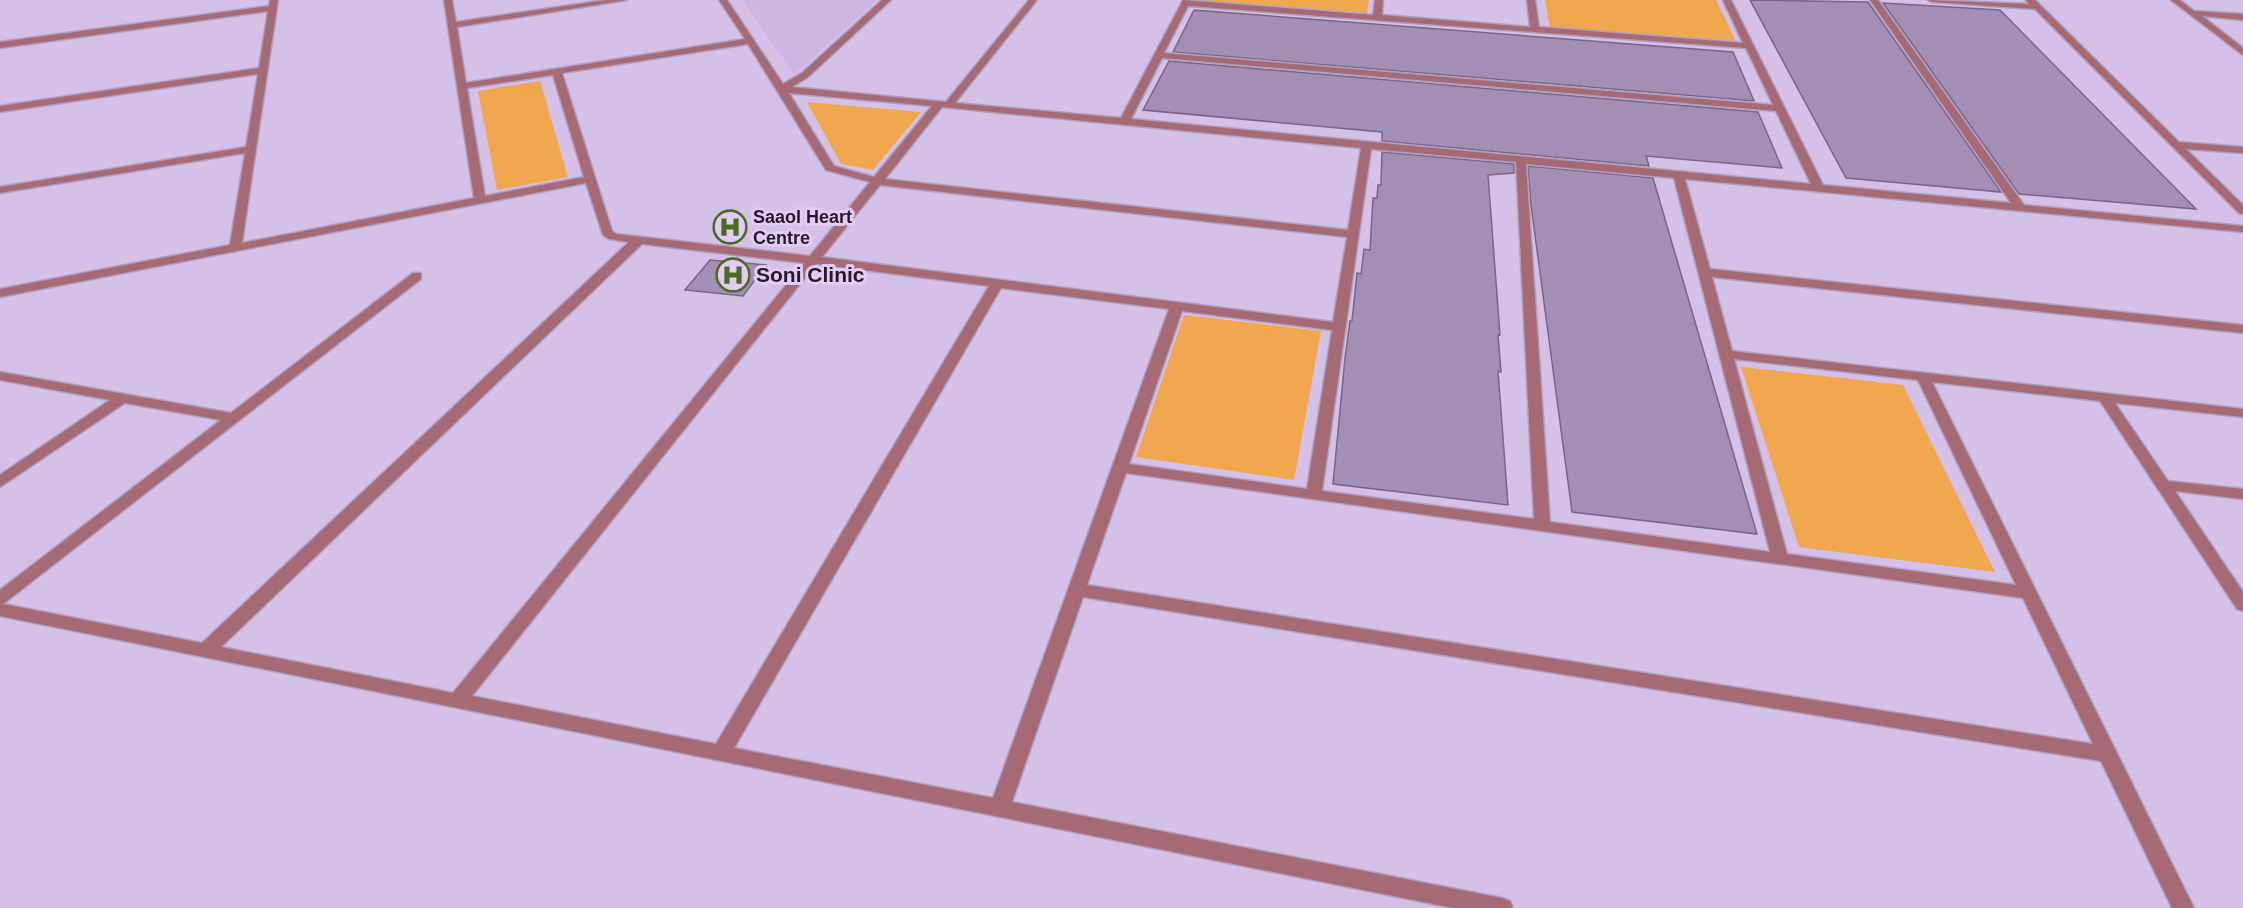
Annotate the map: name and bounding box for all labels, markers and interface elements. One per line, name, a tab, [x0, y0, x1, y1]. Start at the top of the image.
place label: Saaol Heart Centre	[753, 207, 852, 248]
hospital icon: Saaol Heart Centre	[712, 209, 748, 245]
hospital icon: Soni Clinic	[715, 257, 751, 293]
place label: Soni Clinic	[756, 263, 865, 286]

